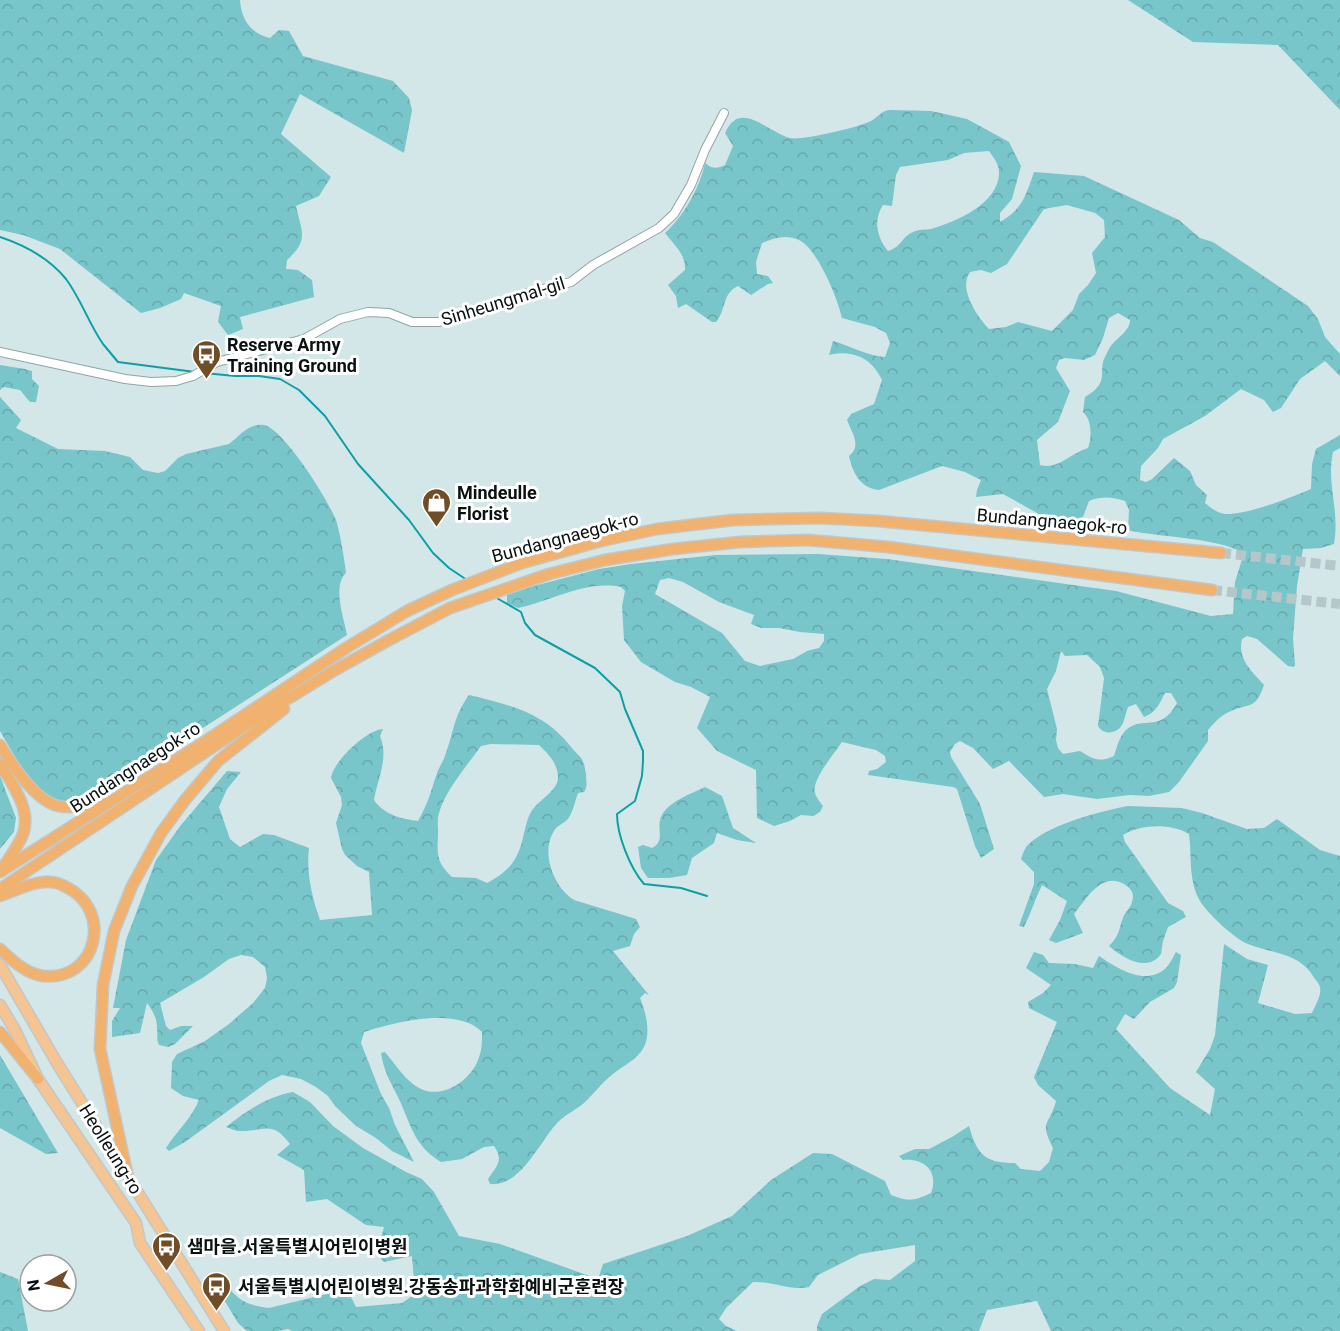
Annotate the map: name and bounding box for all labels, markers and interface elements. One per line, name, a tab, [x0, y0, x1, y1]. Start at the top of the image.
street label: Sinheungmal-gil	[439, 272, 567, 330]
place label: Reserve Army Training Ground	[227, 334, 357, 376]
bus stop icon: Reserve Army Training Ground	[190, 338, 222, 380]
place label: Mindeulle Florist	[457, 482, 537, 524]
shop icon: Mindeulle Florist	[420, 486, 452, 528]
street label: Bundangnaegok-ro	[976, 504, 1128, 538]
street label: Bundangnaegok-ro	[489, 507, 641, 567]
street label: Bundangnaegok-ro	[66, 717, 204, 817]
street label: Heolleung-ro	[75, 1100, 147, 1198]
bus stop icon: 샘마을.서울특별시어린이병원	[150, 1230, 182, 1272]
place label: 샘마을.서울특별시어린이병원	[187, 1236, 408, 1257]
north arrow	[18, 1253, 78, 1313]
bus stop icon: 서울특별시어린이병원.강동송파과학화예비군훈련장	[201, 1270, 233, 1312]
place label: 서울특별시어린이병원.강동송파과학화예비군훈련장	[238, 1276, 625, 1297]
text: N	[23, 1278, 44, 1292]

